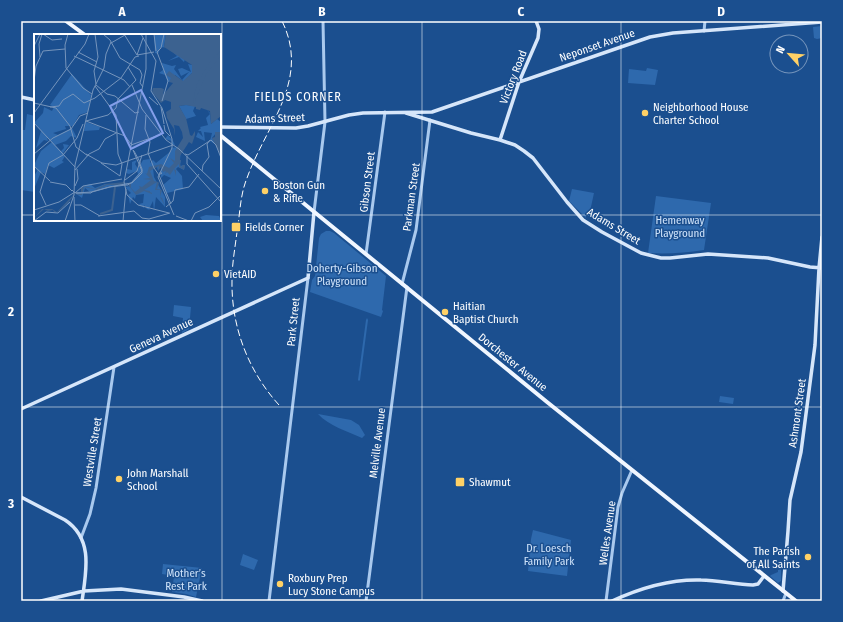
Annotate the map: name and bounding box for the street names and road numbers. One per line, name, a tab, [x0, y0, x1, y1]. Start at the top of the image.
street label: Neponset Avenue	[558, 26, 637, 64]
street label: Victory Road	[497, 49, 530, 106]
street label: Adams Street	[245, 111, 306, 126]
street label: Gibson Street	[357, 151, 378, 213]
street label: Parkman Street	[400, 162, 423, 232]
street label: Adams Street	[585, 205, 643, 248]
street label: Park Street	[284, 297, 303, 347]
street label: Geneva Avenue	[127, 315, 195, 356]
street label: Dorchester Avenue	[476, 331, 550, 394]
street label: Ashmont Street	[786, 377, 809, 448]
street label: Melville Avenue	[367, 407, 388, 479]
street label: Westville Street	[81, 416, 104, 488]
street label: Welles Avenue	[597, 500, 618, 566]

